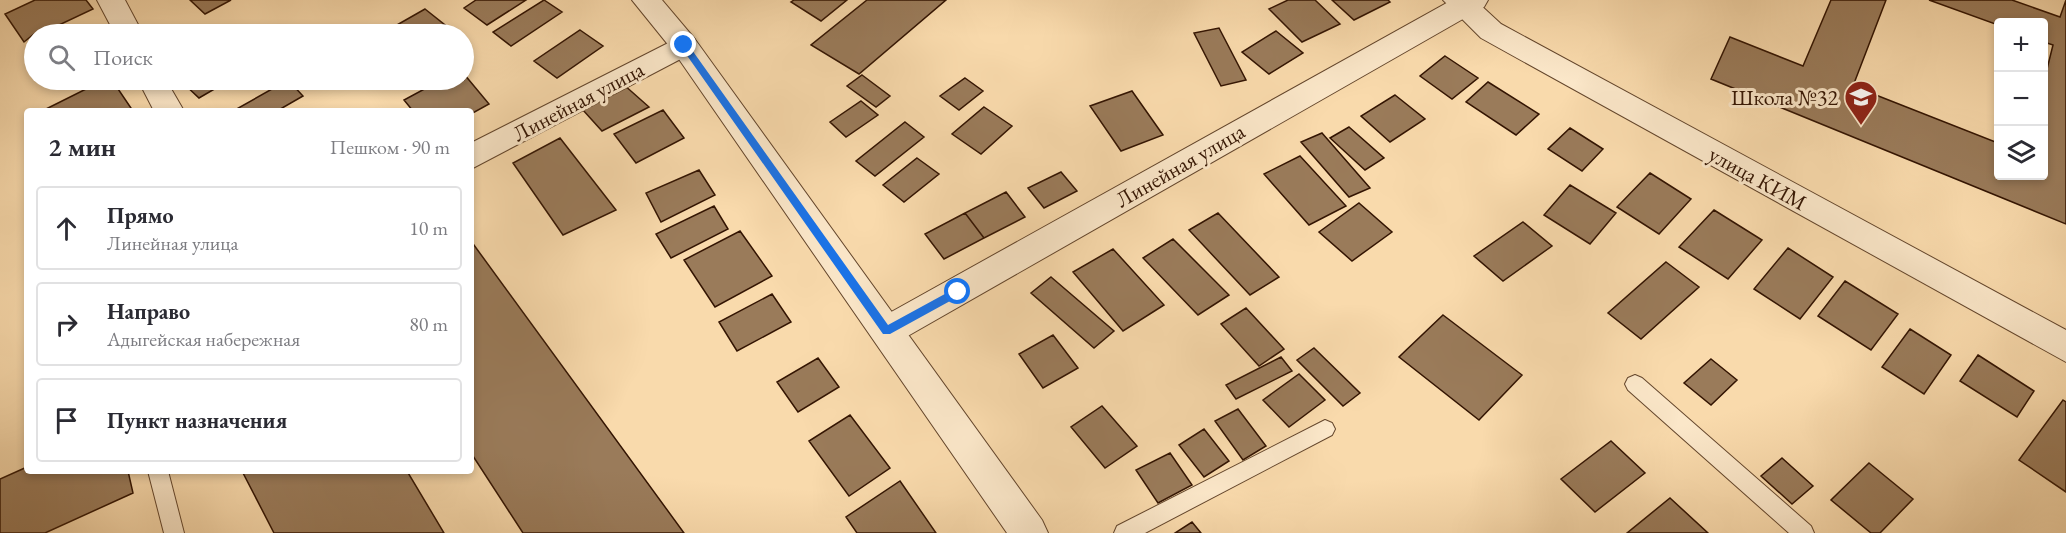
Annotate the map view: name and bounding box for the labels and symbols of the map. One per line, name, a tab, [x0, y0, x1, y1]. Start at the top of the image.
route end	[670, 31, 696, 57]
street label: Линейная улица	[508, 55, 649, 148]
school or university icon: Школа №32	[1843, 79, 1879, 126]
place label: Школа №32	[1731, 83, 1838, 112]
street label: Линейная улица	[1110, 117, 1250, 214]
street label: улица КИМ	[1704, 140, 1812, 217]
route start	[944, 278, 970, 304]

